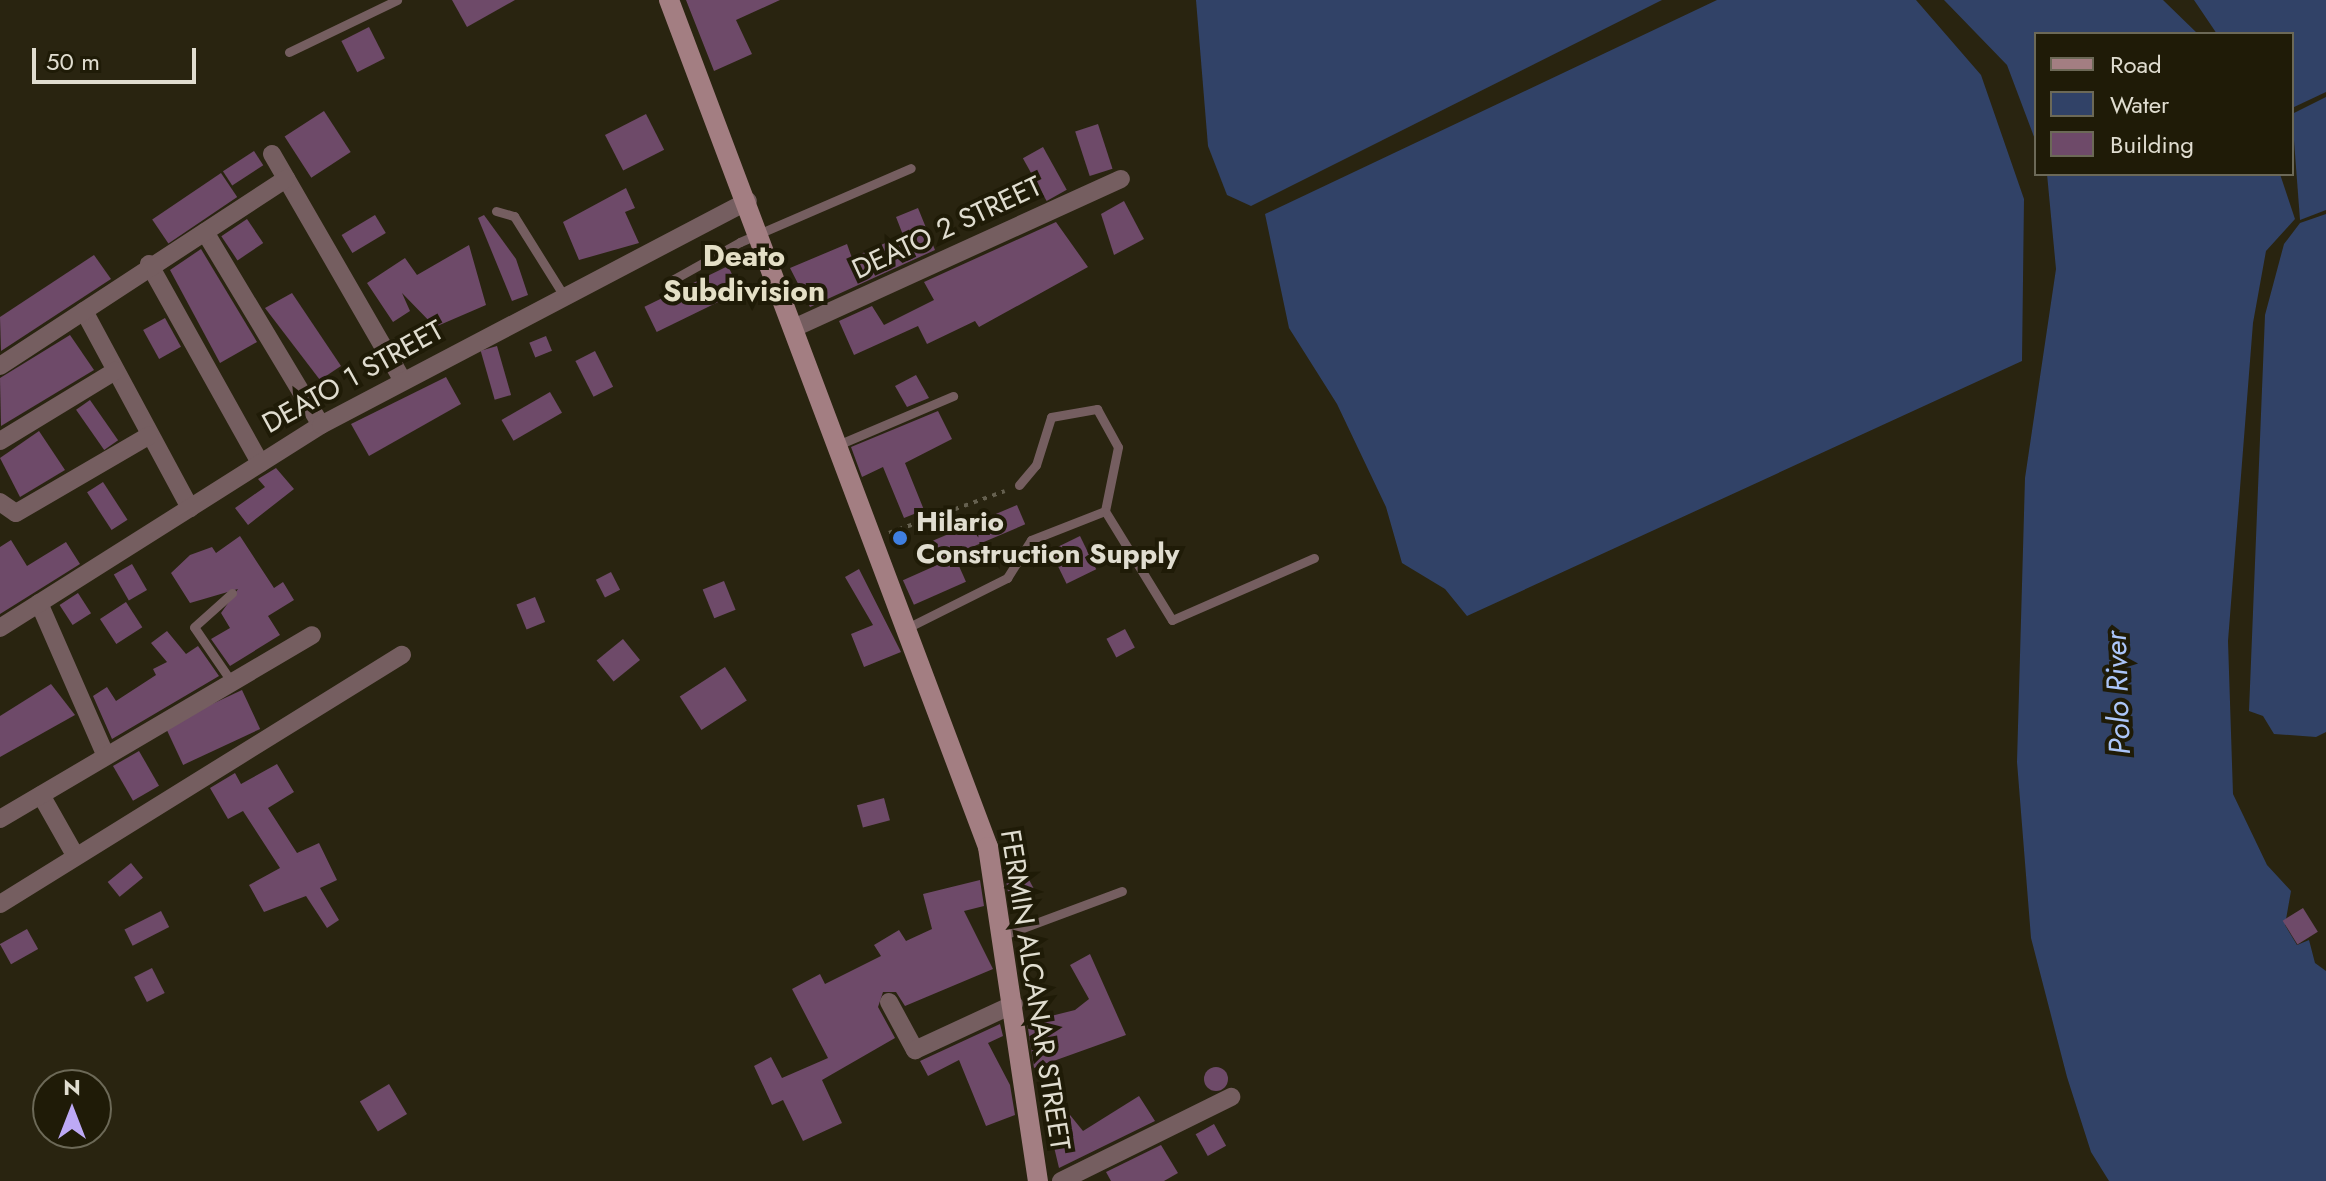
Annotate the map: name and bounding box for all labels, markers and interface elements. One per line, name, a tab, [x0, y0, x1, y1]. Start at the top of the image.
scale bar	[36, 32, 200, 82]
legend	[2034, 32, 2294, 176]
text: 50 m	[46, 44, 100, 79]
text: Road	[2110, 47, 2162, 82]
text: Water	[2110, 87, 2169, 122]
text: Building	[2110, 127, 2194, 162]
street label: DEATO 2 STREET	[847, 169, 1047, 287]
district label: Deato Subdivision	[663, 238, 825, 308]
street label: DEATO 1 STREET	[257, 313, 449, 441]
place label: Hilario Construction Supply	[916, 505, 1179, 571]
marker: Hilario Construction Supply	[891, 529, 909, 547]
water label: Polo River	[2098, 631, 2138, 755]
street label: FERMIN ALCANAR STREET	[993, 827, 1077, 1153]
north arrow	[32, 1069, 112, 1149]
text: N	[63, 1071, 81, 1103]

